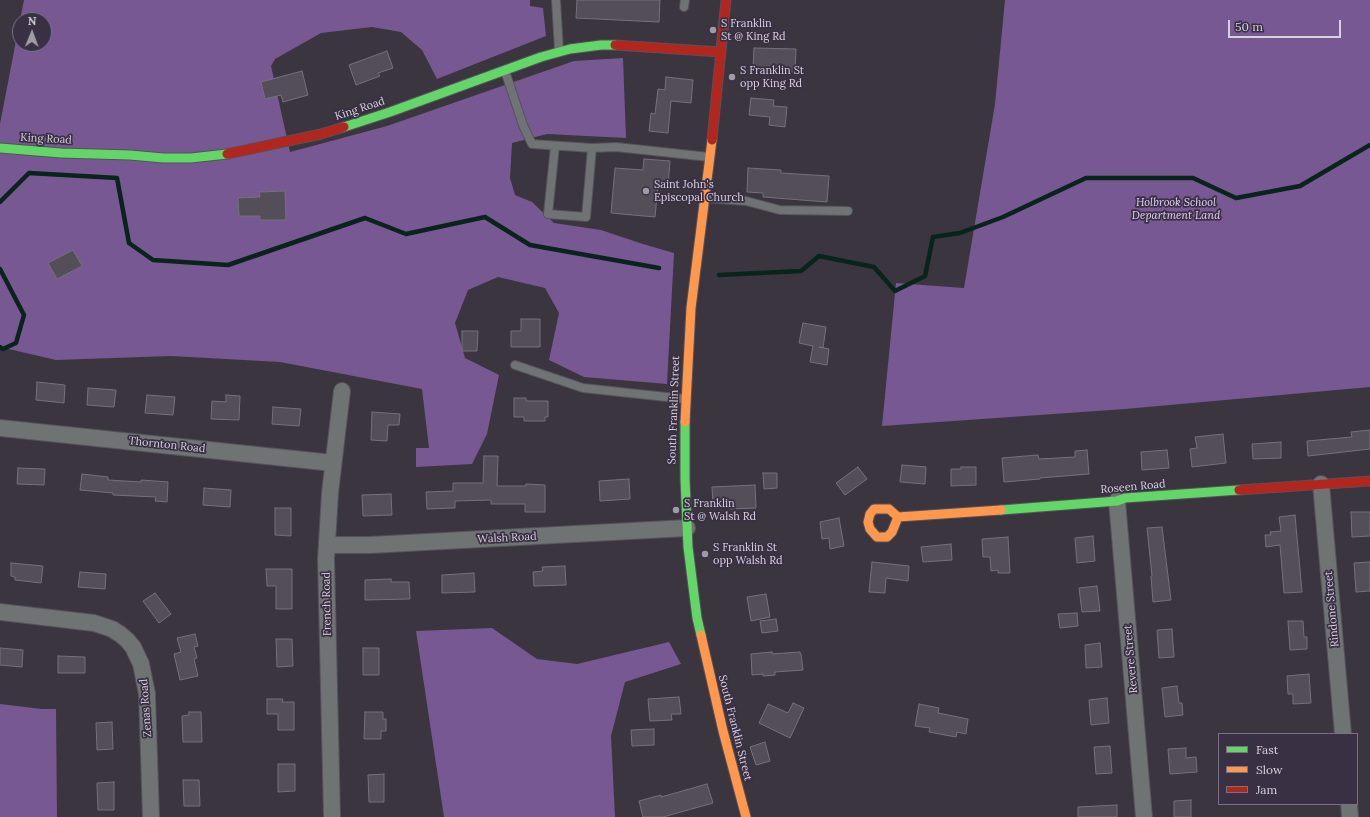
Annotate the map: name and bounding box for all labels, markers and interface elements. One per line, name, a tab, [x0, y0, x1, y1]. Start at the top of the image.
north arrow	[12, 12, 52, 52]
scale bar	[1230, 12, 1343, 38]
text: N	[28, 14, 37, 28]
place label: S Franklin St @ King Rd	[721, 17, 786, 43]
text: 50 m	[1235, 19, 1263, 34]
marker: S Franklin St @ King Rd	[708, 25, 718, 35]
place label: S Franklin St opp King Rd	[740, 64, 804, 90]
marker: S Franklin St opp King Rd	[727, 72, 737, 82]
street label: King Road	[333, 95, 387, 123]
street label: King Road	[20, 131, 72, 147]
place label: Saint John's Episcopal Church	[654, 178, 744, 204]
marker: Saint John's Episcopal Church	[641, 186, 651, 196]
park label: Holbrook School Department Land	[1132, 196, 1220, 222]
street label: South Franklin Street	[666, 355, 682, 465]
street label: Thornton Road	[128, 434, 206, 456]
street label: Roseen Road	[1100, 478, 1166, 496]
place label: S Franklin St @ Walsh Rd	[684, 497, 756, 523]
marker: S Franklin St @ Walsh Rd	[671, 505, 681, 515]
street label: Walsh Road	[477, 530, 537, 546]
place label: S Franklin St opp Walsh Rd	[713, 541, 783, 567]
marker: S Franklin St opp Walsh Rd	[700, 549, 710, 559]
street label: Rindone Street	[1322, 570, 1342, 648]
street label: French Road	[320, 572, 334, 636]
street label: Revere Street	[1121, 624, 1141, 694]
street label: South Franklin Street	[715, 674, 755, 782]
street label: Zenas Road	[137, 678, 155, 738]
legend	[1218, 733, 1358, 805]
text: Fast	[1256, 742, 1279, 757]
text: Slow	[1256, 762, 1283, 777]
text: Jam	[1256, 782, 1277, 797]

